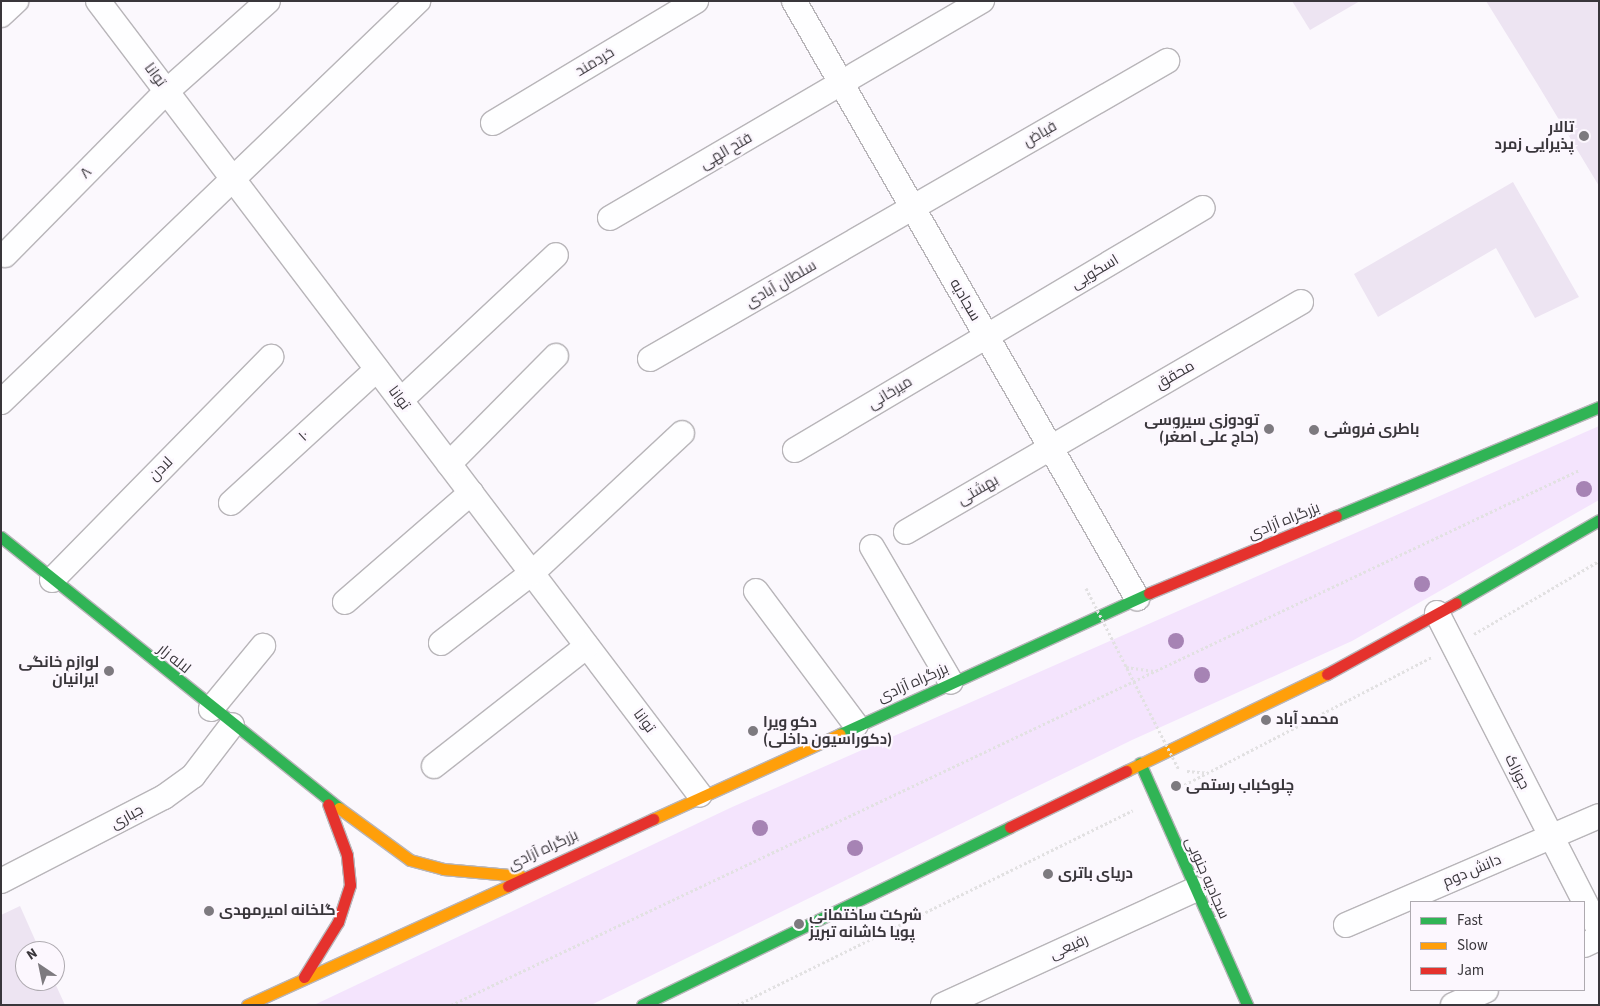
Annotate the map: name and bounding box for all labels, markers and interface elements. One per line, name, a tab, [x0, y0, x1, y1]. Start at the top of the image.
street label: خردمند	[572, 43, 618, 81]
street label: توانا	[140, 60, 170, 90]
street label: فیاض	[1020, 117, 1060, 151]
place label: تالار پذیرایی زمرد	[1495, 118, 1574, 153]
street label: فتح الهی	[697, 129, 755, 173]
marker: تالار پذیرایی زمرد	[1578, 130, 1590, 142]
street label: ۸	[76, 163, 96, 183]
street label: اسکویی	[1068, 251, 1122, 293]
street label: سلطان آبادی	[742, 257, 820, 311]
street label: سجادیه	[946, 276, 984, 324]
street label: محقق	[1152, 357, 1198, 393]
street label: میرخانی	[865, 373, 915, 413]
street label: توانا	[384, 383, 414, 413]
place label: تودوزی سیروسی (حاج علی اصغر)	[1144, 411, 1259, 446]
place label: باطری فروشی	[1324, 421, 1419, 439]
marker: تودوزی سیروسی (حاج علی اصغر)	[1263, 423, 1275, 435]
marker: باطری فروشی	[1308, 424, 1320, 436]
street label: ۱۰	[295, 427, 313, 445]
street label: لادن	[145, 453, 177, 485]
street label: بهشتی	[954, 471, 1002, 509]
street label: بزرگراه آزادی	[1246, 499, 1322, 543]
street label: لاله زار	[154, 640, 194, 678]
place label: لوازم خانگی ایرانیان	[19, 653, 99, 688]
street label: بزرگراه آزادی	[875, 659, 951, 707]
marker: لوازم خانگی ایرانیان	[103, 665, 115, 677]
street label: توانا	[629, 706, 659, 736]
place label: محمد آباد	[1276, 711, 1339, 729]
place label: دکو ویرا (دکوراسیون داخلی)	[763, 713, 892, 748]
marker: محمد آباد	[1260, 714, 1272, 726]
marker: دکو ویرا (دکوراسیون داخلی)	[747, 725, 759, 737]
street label: جوزاک	[1501, 752, 1533, 792]
place label: چلوکباب رستمی	[1186, 777, 1294, 795]
marker: چلوکباب رستمی	[1170, 780, 1182, 792]
street label: جباری	[108, 801, 146, 833]
street label: بزرگراه آزادی	[505, 826, 581, 874]
street label: سجادیه جنوبی	[1181, 834, 1233, 922]
street label: دانش دوم	[1440, 851, 1504, 891]
place label: دریای باتری	[1058, 865, 1133, 883]
marker: دریای باتری	[1042, 868, 1054, 880]
legend	[1410, 901, 1585, 991]
place label: گلخانه امیرمهدی	[219, 902, 336, 920]
marker: گلخانه امیرمهدی	[203, 905, 215, 917]
place label: شرکت ساختمانی پویا کاشانه تبریز	[809, 906, 922, 941]
text: Fast	[1457, 910, 1483, 931]
marker: شرکت ساختمانی پویا کاشانه تبریز	[793, 918, 805, 930]
street label: رفیعی	[1047, 930, 1091, 964]
text: Slow	[1457, 935, 1488, 956]
north arrow	[15, 941, 65, 991]
text: N	[23, 943, 42, 965]
text: Jam	[1457, 960, 1484, 981]

